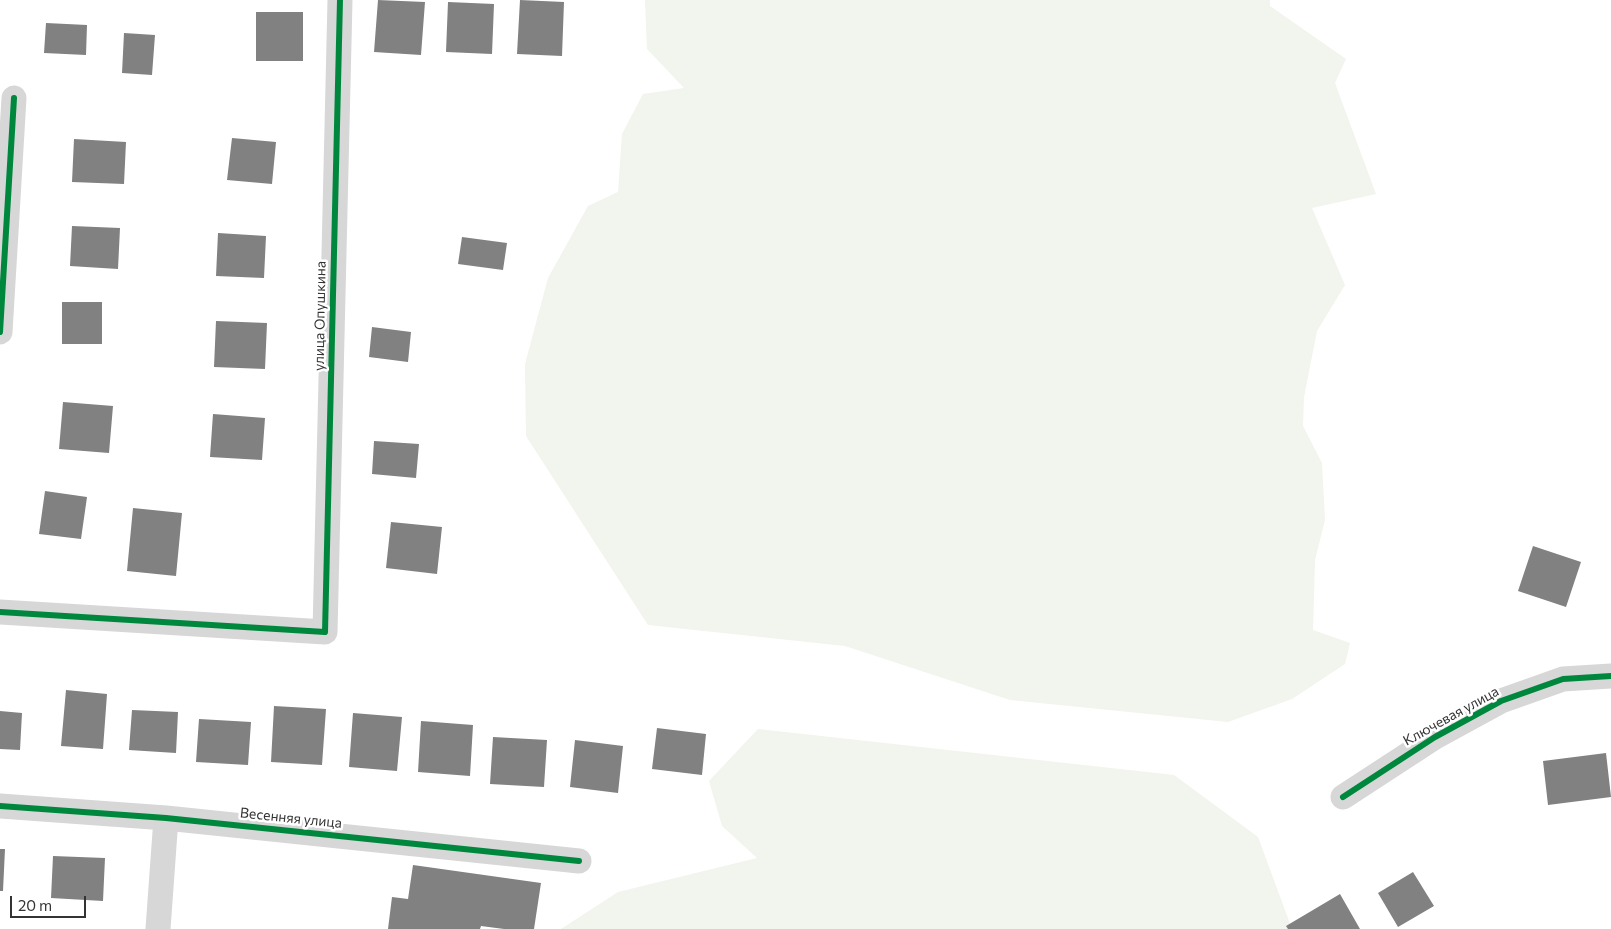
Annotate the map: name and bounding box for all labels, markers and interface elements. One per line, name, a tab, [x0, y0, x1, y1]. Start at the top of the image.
street label: улица Опушкина	[311, 261, 329, 371]
street label: Ключевая улица	[1400, 683, 1502, 749]
street label: Весенняя улица	[239, 804, 343, 832]
scale bar	[12, 886, 89, 918]
text: 20 m	[18, 896, 52, 914]

